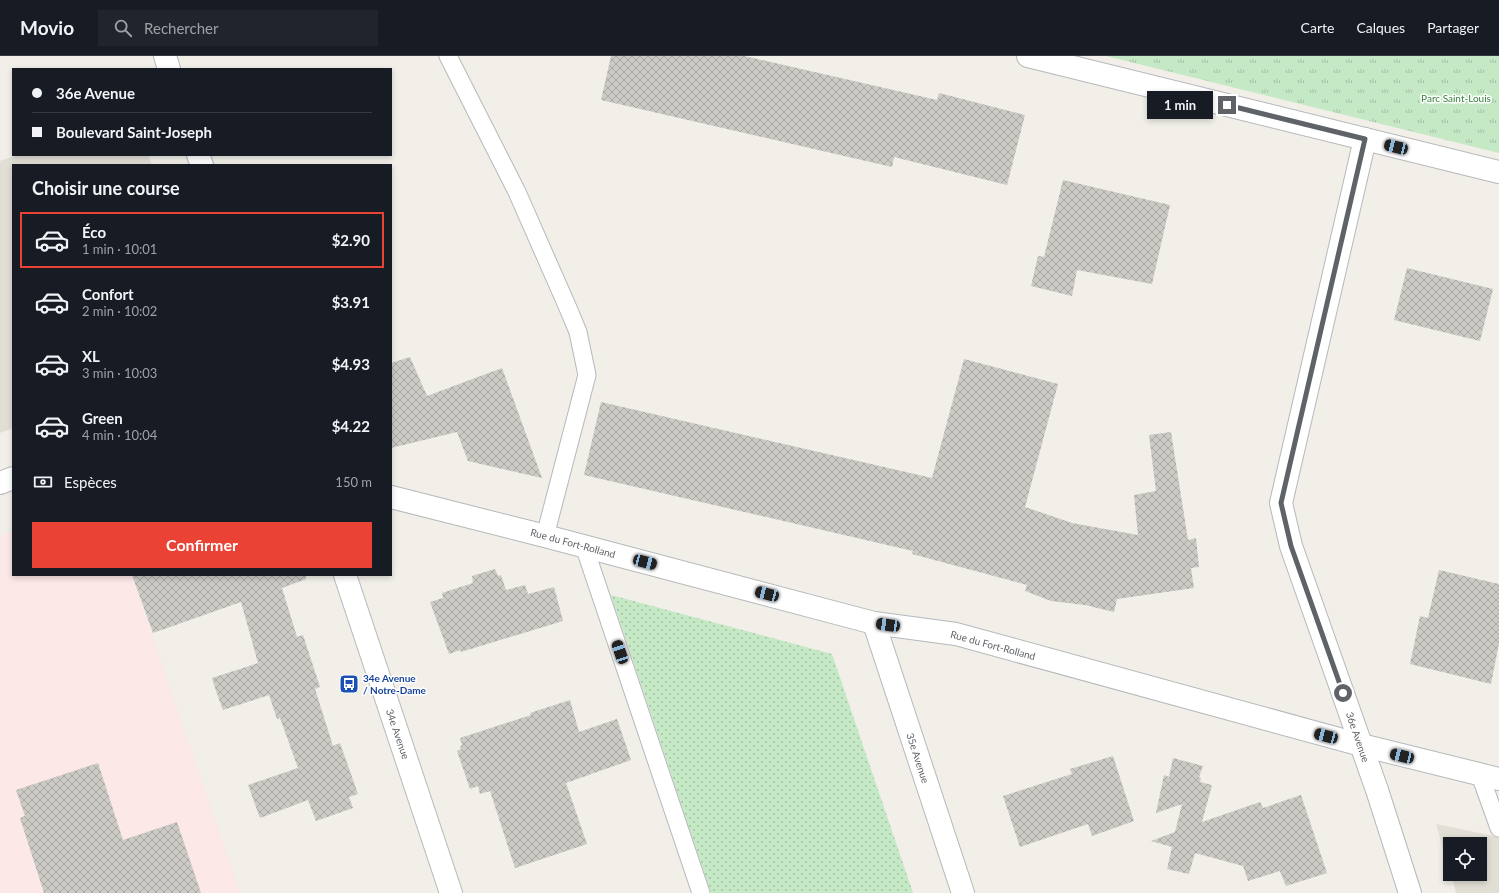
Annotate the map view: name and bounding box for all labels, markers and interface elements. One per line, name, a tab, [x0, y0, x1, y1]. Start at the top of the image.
search box	[98, 10, 378, 46]
text: Movio	[20, 16, 74, 39]
icon: search	[112, 17, 134, 39]
text: Rechercher	[144, 19, 218, 37]
text: Carte	[1301, 19, 1334, 36]
text: Calques	[1356, 19, 1405, 36]
text: Partager	[1427, 19, 1479, 36]
text: 36e Avenue	[56, 84, 135, 102]
callout: 1 min	[1147, 91, 1213, 119]
park label: Parc Saint-Louis	[1421, 92, 1491, 104]
route end	[1218, 96, 1236, 114]
text: 1 min	[1164, 97, 1196, 113]
text: Boulevard Saint-Joseph	[56, 123, 212, 141]
car	[1383, 138, 1409, 156]
text: Choisir une course	[32, 177, 180, 199]
icon: car	[34, 222, 70, 258]
text: Éco	[82, 223, 106, 241]
text: $2.90	[332, 231, 370, 249]
text: 1 min · 10:01	[82, 241, 157, 257]
icon: car	[34, 284, 70, 320]
text: Confort	[82, 285, 134, 303]
text: $3.91	[332, 293, 370, 311]
text: 2 min · 10:02	[82, 303, 157, 319]
icon: car	[34, 346, 70, 382]
text: XL	[82, 347, 100, 365]
text: $4.93	[332, 355, 370, 373]
text: 3 min · 10:03	[82, 365, 157, 381]
icon: car	[34, 408, 70, 444]
text: Green	[82, 409, 123, 427]
text: $4.22	[332, 417, 370, 435]
text: 4 min · 10:04	[82, 427, 157, 443]
icon: cash	[32, 471, 54, 493]
text: Espèces	[64, 473, 117, 491]
text: 150 m	[335, 474, 372, 490]
button: Confirmer	[32, 522, 372, 568]
street label: Rue du Fort-Rolland	[529, 526, 617, 560]
car	[632, 553, 658, 571]
car	[754, 585, 780, 603]
car	[875, 617, 901, 633]
street label: Rue du Fort-Rolland	[949, 628, 1037, 662]
car	[610, 639, 630, 665]
place label: 34e Avenue / Notre-Dame	[363, 672, 427, 696]
bus stop icon: 34e Avenue / Notre-Dame	[338, 673, 360, 695]
route start	[1334, 684, 1352, 702]
street label: 34e Avenue	[384, 707, 412, 761]
street label: 36e Avenue	[1344, 710, 1372, 764]
car	[1313, 727, 1339, 745]
street label: 35e Avenue	[904, 731, 932, 785]
car	[1389, 747, 1415, 765]
map controls	[1443, 837, 1487, 881]
button: locate	[1443, 837, 1487, 881]

